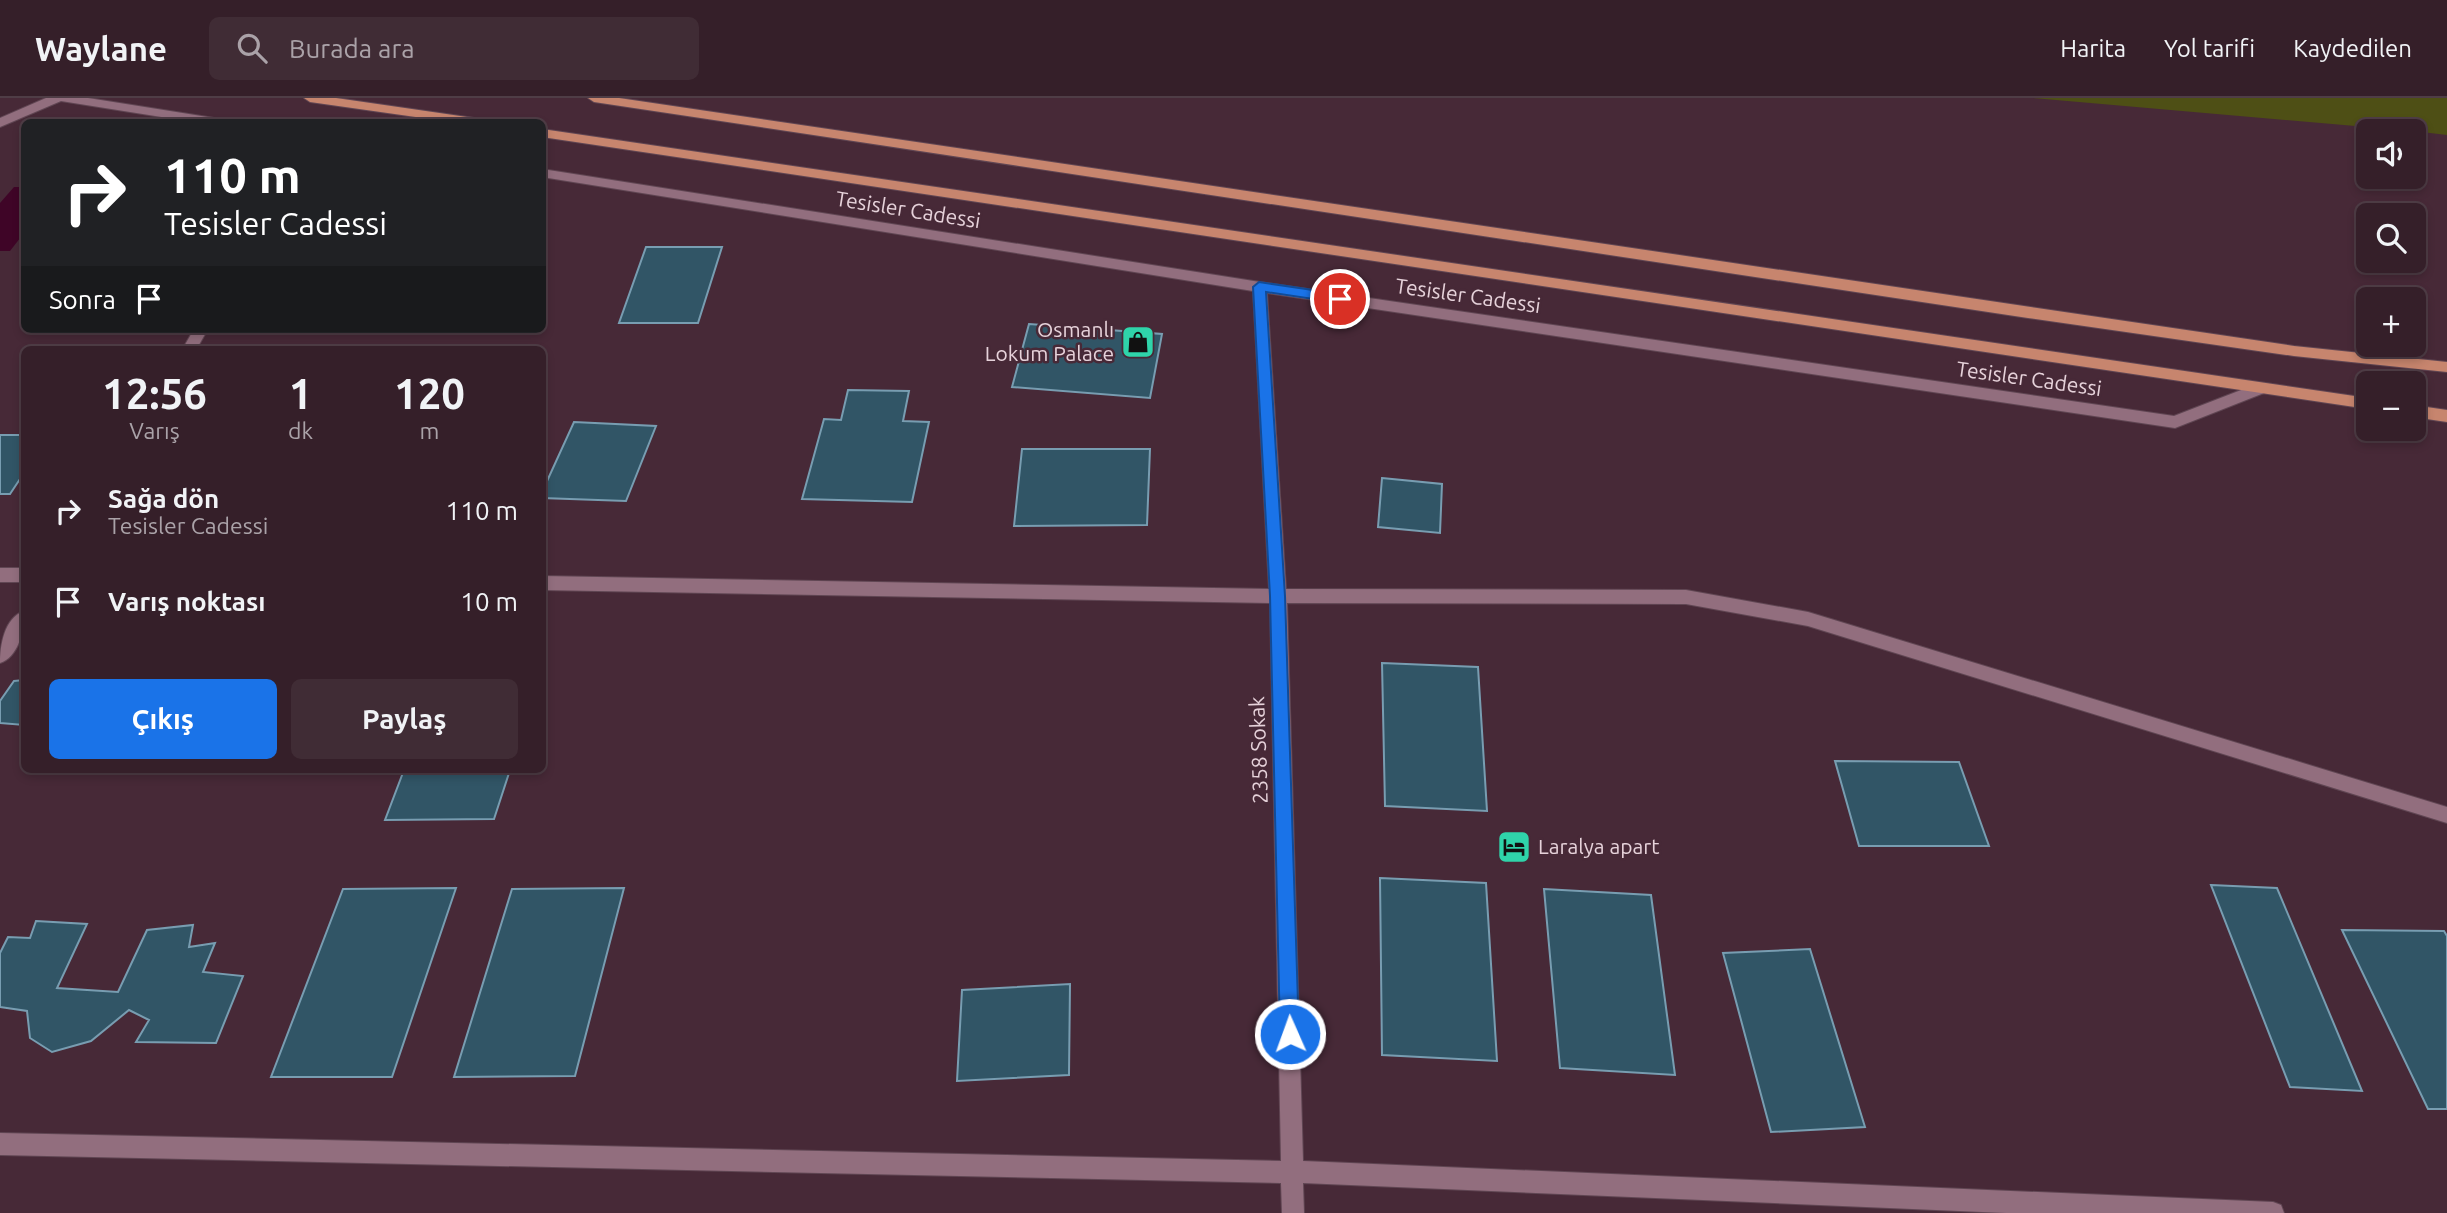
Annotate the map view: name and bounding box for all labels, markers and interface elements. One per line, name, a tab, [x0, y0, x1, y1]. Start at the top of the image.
search box	[209, 17, 699, 80]
icon: search	[233, 29, 271, 67]
text: Waylane	[35, 30, 167, 67]
text: Burada ara	[289, 34, 415, 63]
text: Harita	[2060, 35, 2126, 62]
text: Yol tarifi	[2164, 35, 2255, 62]
text: Kaydedilen	[2293, 35, 2412, 62]
map controls	[2356, 119, 2426, 441]
button: sound	[2356, 119, 2426, 189]
icon: right	[49, 147, 140, 238]
text: 110 m	[164, 147, 301, 202]
street label: Tesisler Cadessi	[834, 186, 982, 232]
button: search	[2356, 203, 2426, 273]
text: Tesisler Cadessi	[164, 205, 387, 241]
pin	[1310, 269, 1370, 329]
street label: Tesisler Cadessi	[1394, 273, 1542, 317]
icon: arrive	[130, 280, 168, 318]
icon: arrive	[1321, 280, 1359, 318]
text: Sonra	[49, 285, 116, 314]
button: +	[2356, 287, 2426, 357]
place label: Osmanlı Lokum Palace	[985, 317, 1114, 365]
shop icon: Osmanlı Lokum Palace	[1119, 323, 1157, 361]
street label: Tesisler Cadessi	[1955, 356, 2103, 400]
text: 12:56	[102, 370, 207, 417]
text: 1	[289, 370, 312, 417]
text: 120	[394, 370, 465, 417]
button: −	[2356, 371, 2426, 441]
text: Varış	[129, 418, 180, 443]
text: dk	[288, 418, 313, 443]
text: m	[420, 418, 439, 443]
text: Sağa dön	[108, 484, 219, 513]
icon: right	[49, 492, 87, 530]
text: 110 m	[446, 496, 518, 525]
text: Tesisler Cadessi	[108, 513, 268, 538]
icon: arrive	[49, 583, 87, 621]
text: Varış noktası	[108, 587, 265, 616]
text: 10 m	[460, 587, 518, 616]
button: Çıkış	[49, 679, 277, 759]
button: Paylaş	[291, 679, 518, 759]
street label: 2358 Sokak	[1244, 696, 1272, 804]
hotel icon: Laralya apart	[1495, 828, 1533, 866]
place label: Laralya apart	[1538, 834, 1660, 858]
position arrow	[1253, 997, 1327, 1071]

